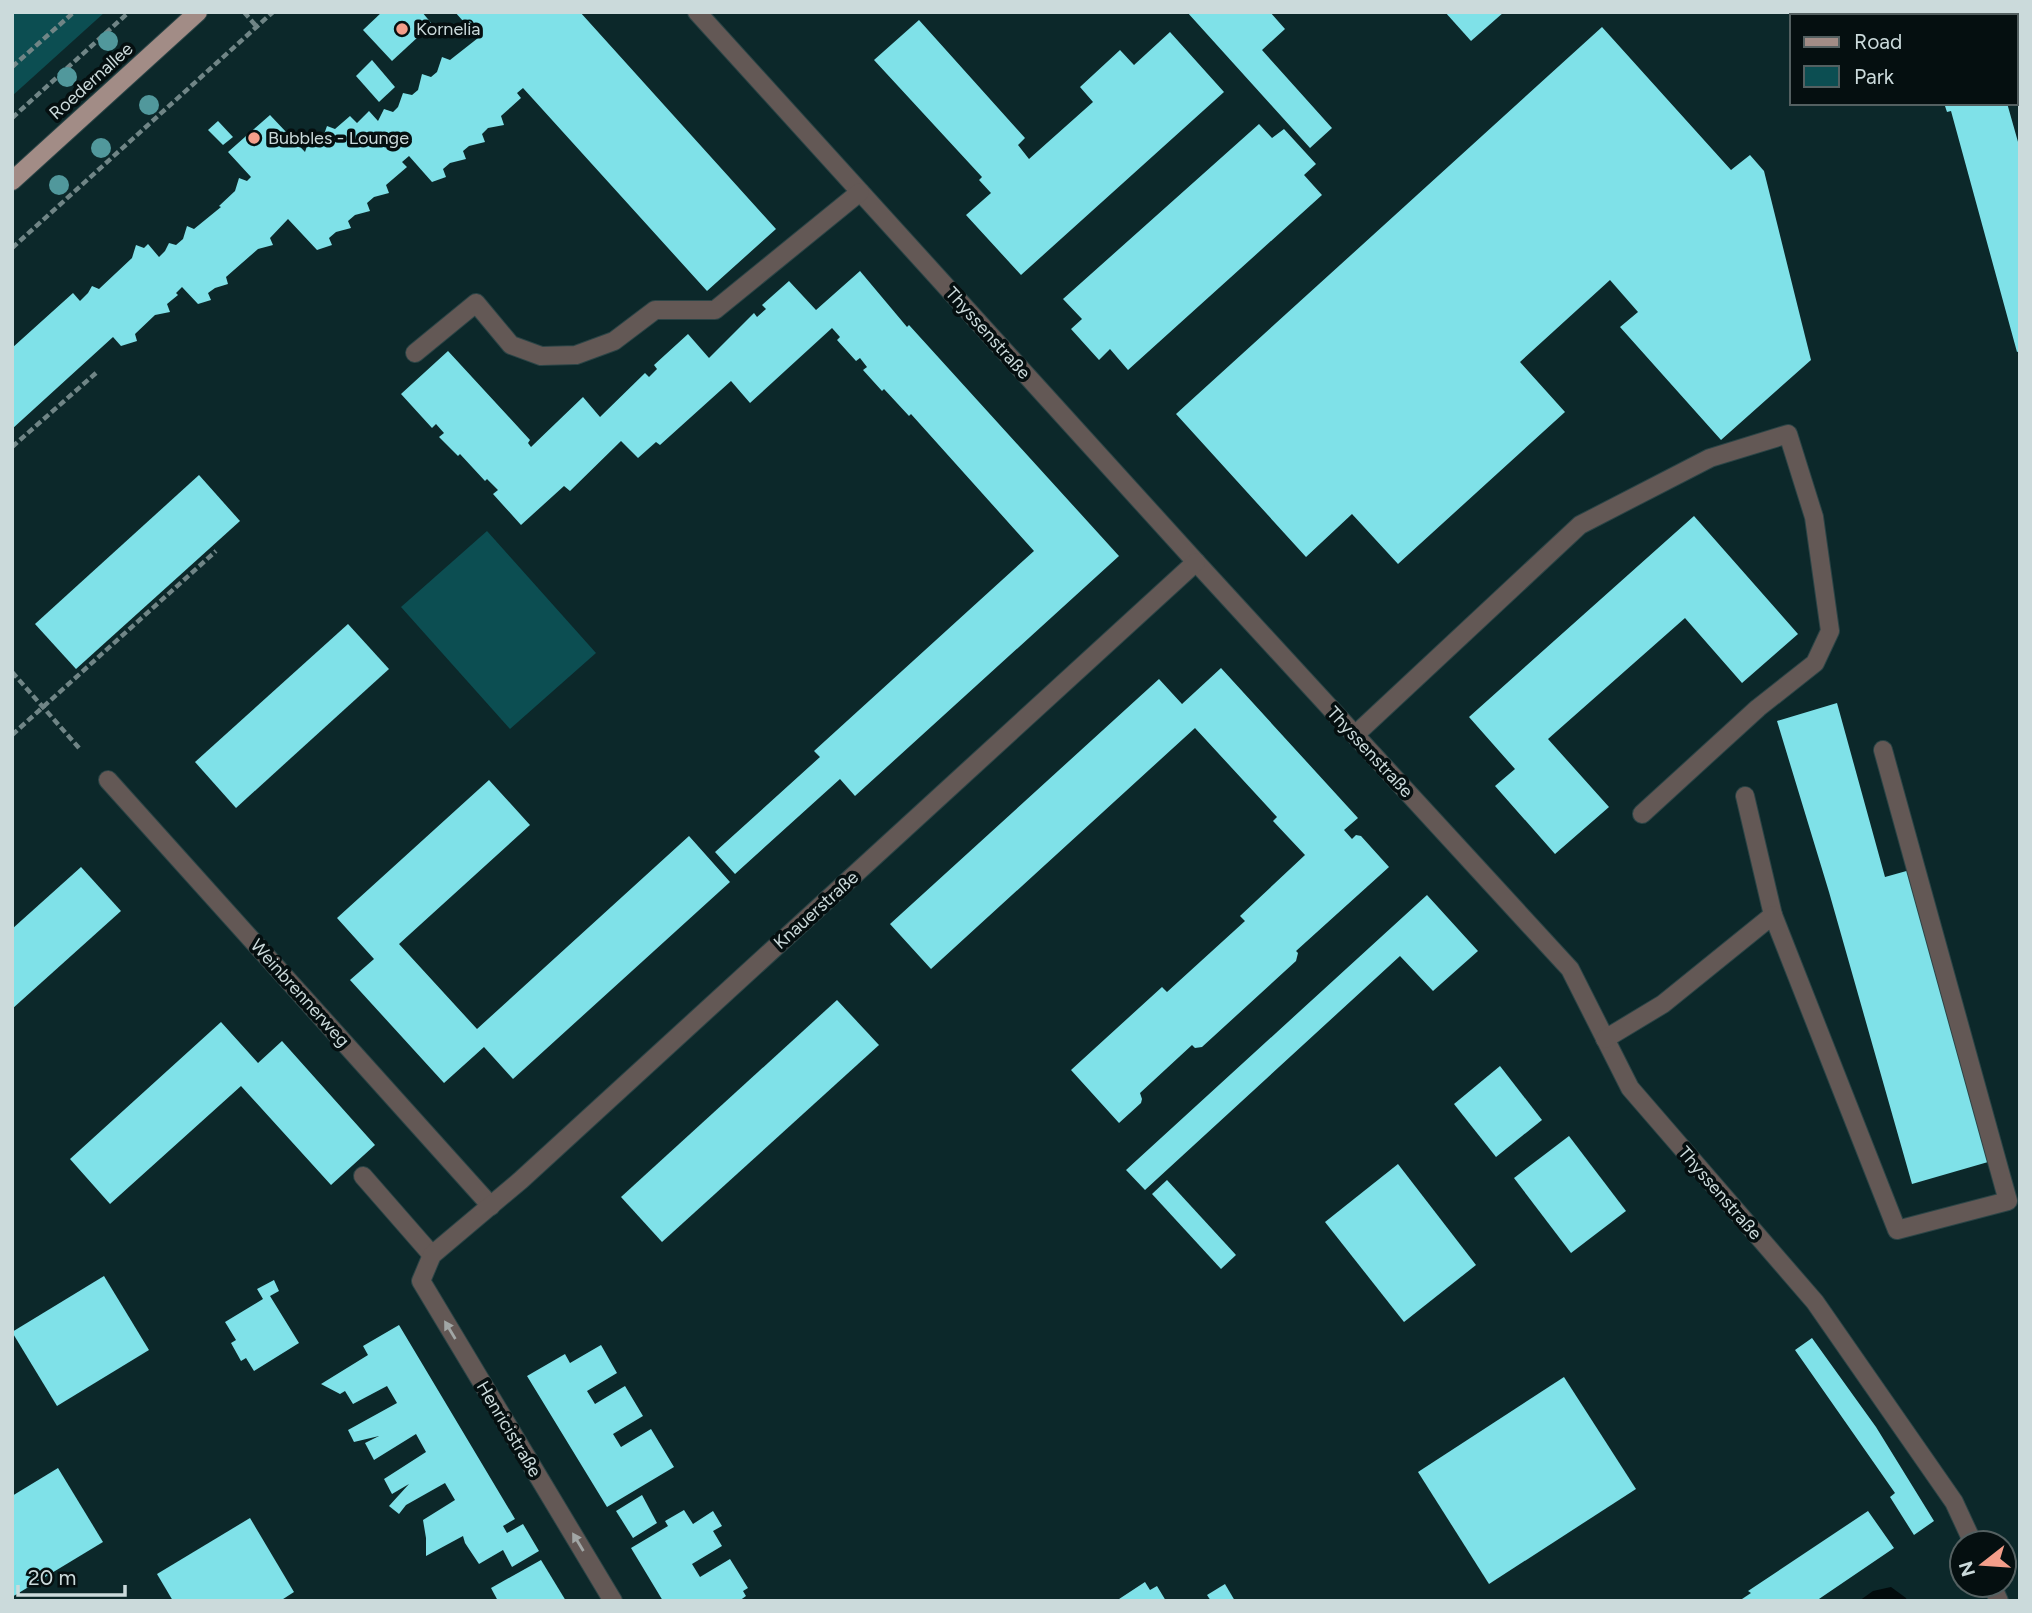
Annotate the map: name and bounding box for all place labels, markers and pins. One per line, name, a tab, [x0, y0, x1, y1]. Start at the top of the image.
place label: Kornelia	[416, 18, 481, 40]
marker: Kornelia	[394, 21, 410, 37]
place label: Bubbles - Lounge	[268, 127, 409, 149]
marker: Bubbles - Lounge	[246, 130, 262, 146]

